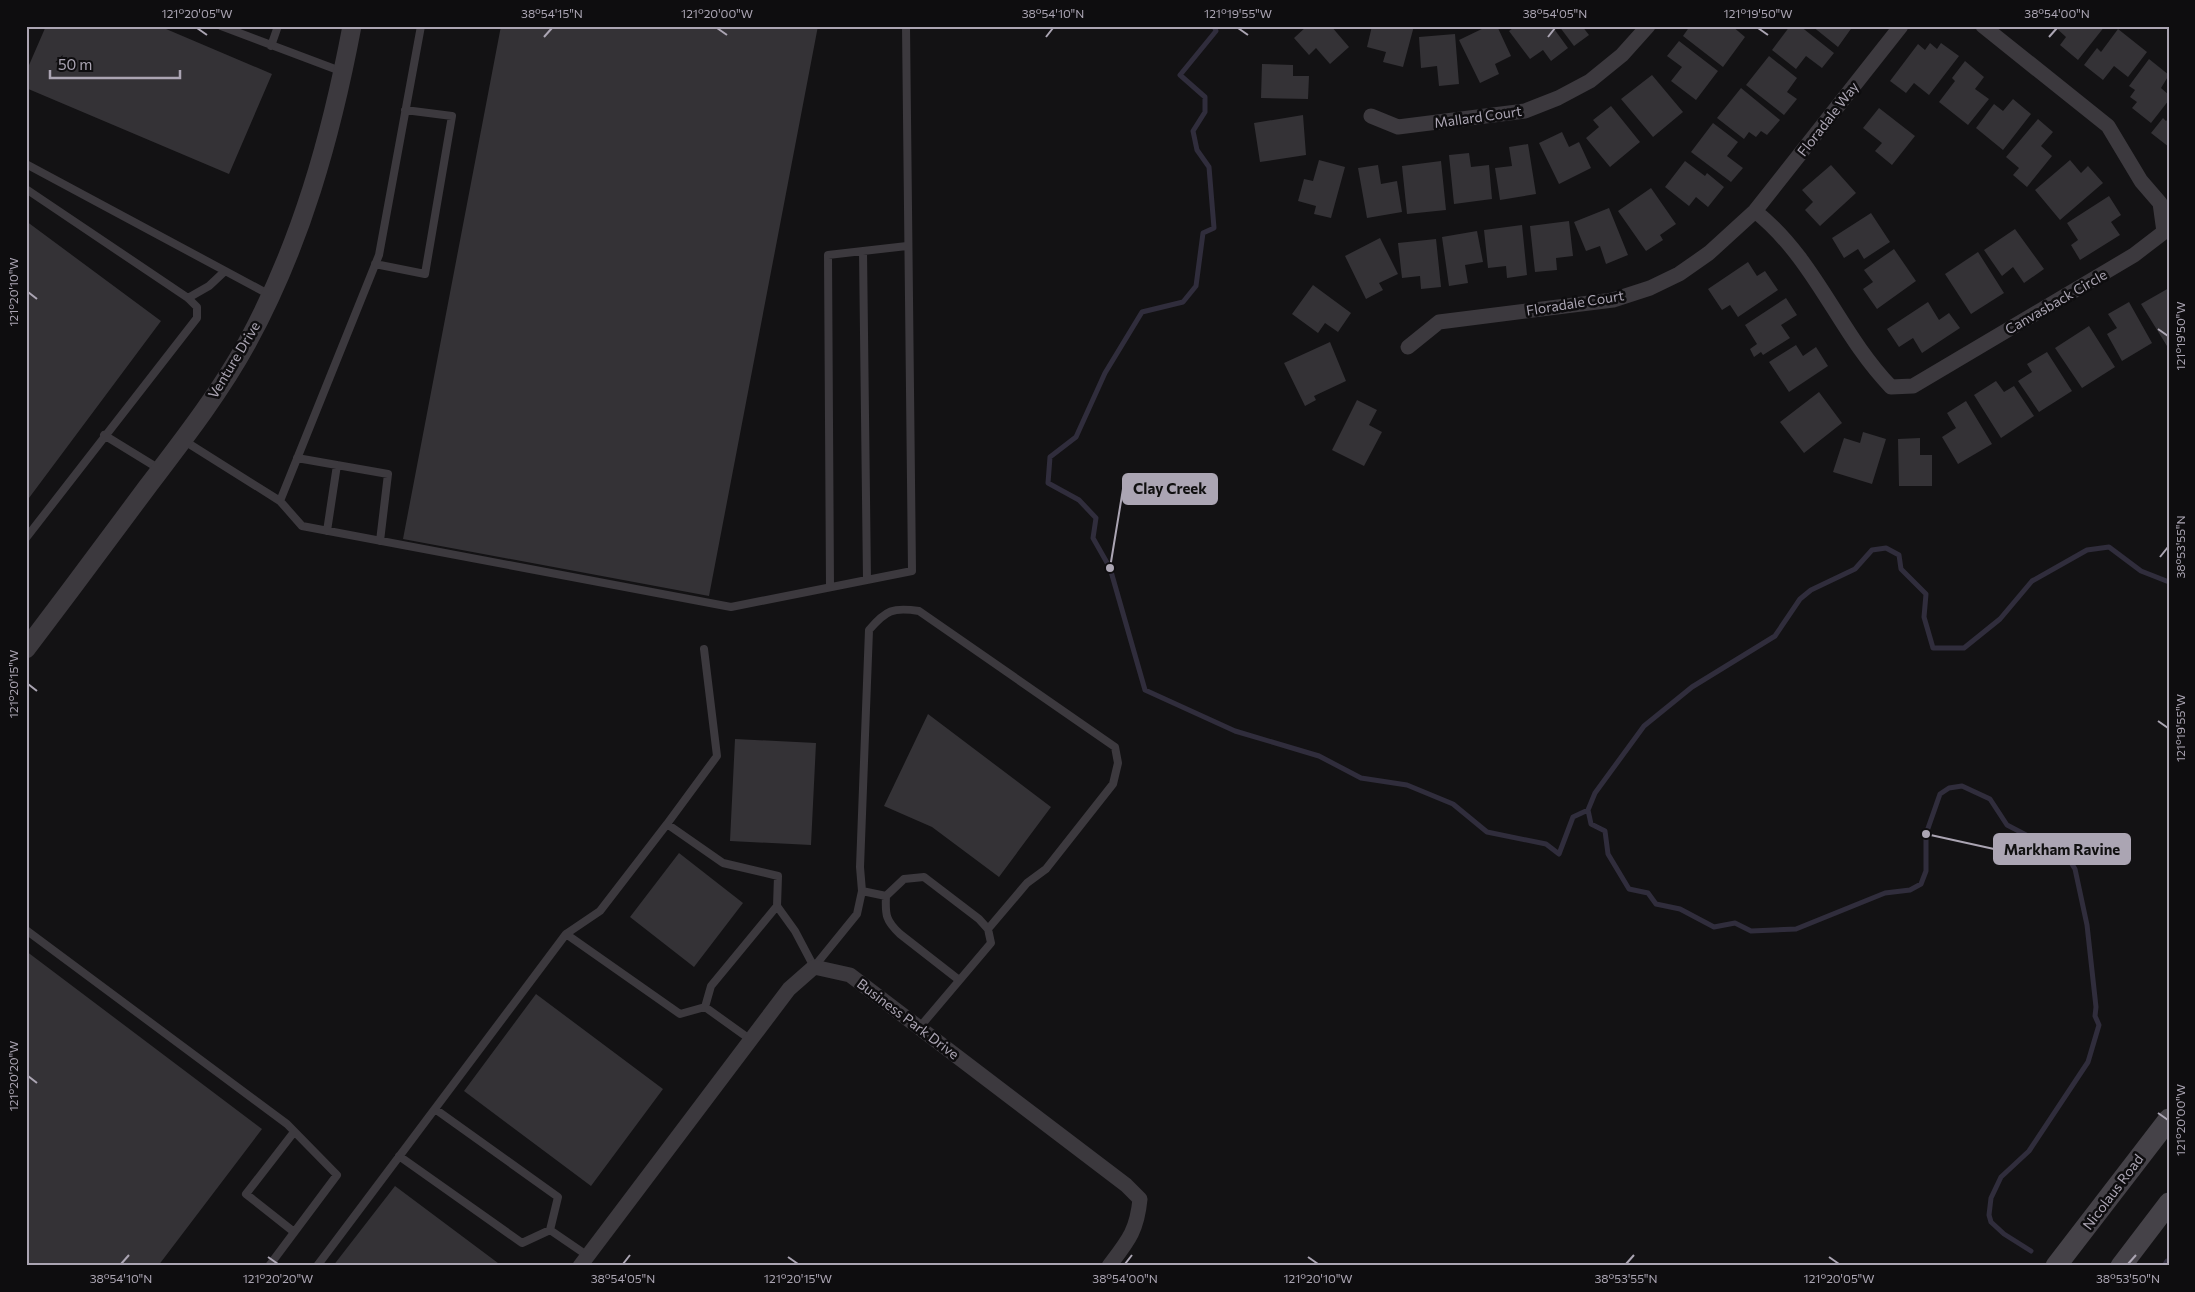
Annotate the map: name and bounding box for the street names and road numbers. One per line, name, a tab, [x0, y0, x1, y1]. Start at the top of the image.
street label: Floradale Way	[1793, 78, 1862, 159]
street label: Mallard Court	[1433, 102, 1523, 131]
street label: Canvasback Circle	[2002, 266, 2110, 338]
street label: Floradale Court	[1525, 286, 1625, 319]
street label: Venture Drive	[204, 318, 263, 401]
street label: Business Park Drive	[854, 975, 963, 1063]
street label: Nicolaus Road	[2079, 1151, 2146, 1233]

